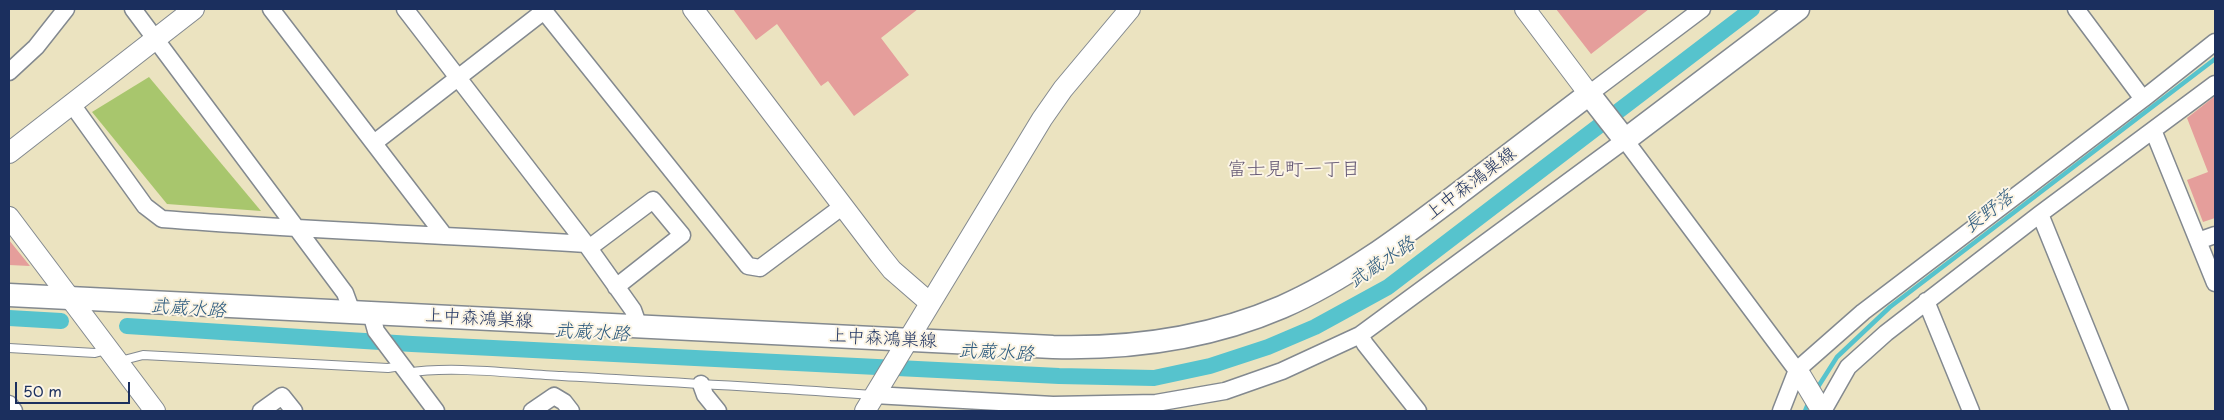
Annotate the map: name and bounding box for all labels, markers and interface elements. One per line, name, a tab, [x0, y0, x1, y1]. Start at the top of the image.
street label: 上中森鴻巣線	[1421, 143, 1521, 225]
district label: 富士見町一丁目	[1228, 159, 1360, 181]
water label: 長野落	[1959, 186, 2019, 238]
water label: 武蔵水路	[1344, 232, 1420, 294]
water label: 武蔵水路	[149, 295, 227, 323]
street label: 上中森鴻巣線	[425, 305, 533, 333]
water label: 武蔵水路	[553, 320, 631, 346]
street label: 上中森鴻巣線	[829, 325, 937, 353]
water label: 武蔵水路	[957, 340, 1035, 366]
scale bar	[18, 372, 132, 404]
text: 50 m	[23, 379, 62, 402]

